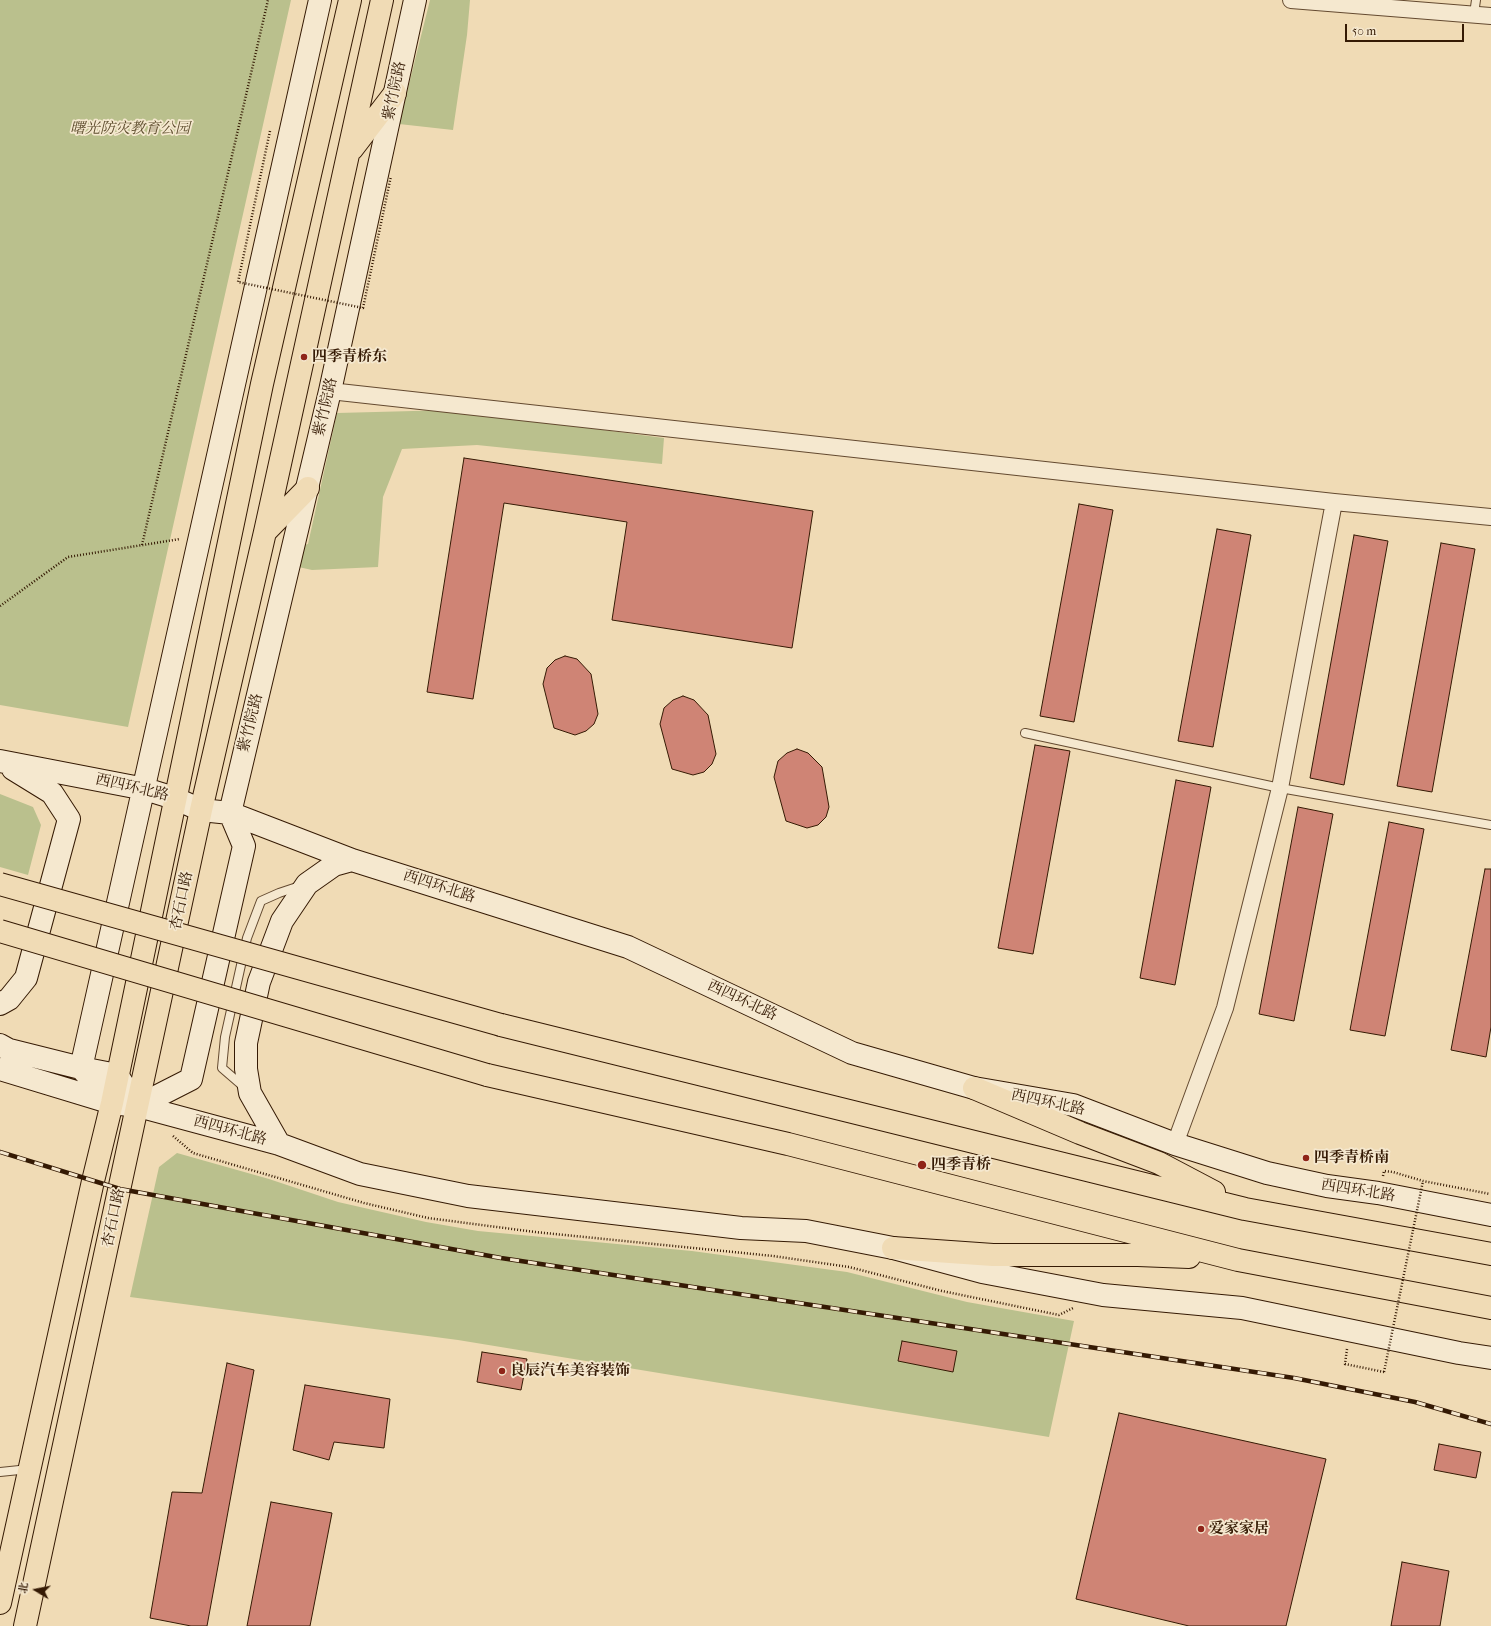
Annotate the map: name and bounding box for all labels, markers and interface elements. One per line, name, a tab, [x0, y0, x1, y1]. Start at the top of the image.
scale bar	[1347, 16, 1466, 42]
text: 50 m	[1352, 24, 1376, 38]
street label: 紫竹院路	[380, 60, 410, 122]
park label: 曙光防灾教育公园	[70, 120, 190, 138]
place label: 四季青桥东	[312, 348, 387, 366]
marker: 四季青桥东	[299, 352, 309, 362]
street label: 紫竹院路	[310, 376, 342, 438]
street label: 紫竹院路	[235, 692, 267, 754]
street label: 西四环北路	[93, 771, 171, 805]
street label: 西四环北路	[401, 867, 477, 907]
street label: 杏石口路	[167, 870, 197, 932]
street label: 西四环北路	[704, 977, 780, 1025]
street label: 西四环北路	[1009, 1086, 1087, 1120]
street label: 西四环北路	[191, 1113, 269, 1149]
place label: 四季青桥南	[1314, 1149, 1389, 1167]
marker: 四季青桥南	[1301, 1153, 1311, 1163]
place label: 四季青桥	[931, 1156, 991, 1174]
marker: 四季青桥	[916, 1159, 928, 1171]
street label: 西四环北路	[1320, 1176, 1396, 1206]
street label: 杏石口路	[99, 1187, 129, 1249]
place label: 良辰汽车美容装饰	[510, 1362, 630, 1380]
marker: 良辰汽车美容装饰	[497, 1366, 507, 1376]
place label: 爱家家居	[1209, 1520, 1269, 1538]
marker: 爱家家居	[1196, 1524, 1206, 1534]
north arrow	[16, 1570, 56, 1610]
text: 北	[16, 1581, 31, 1594]

